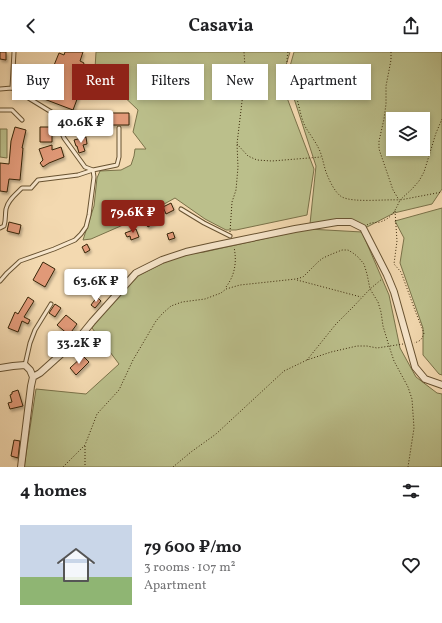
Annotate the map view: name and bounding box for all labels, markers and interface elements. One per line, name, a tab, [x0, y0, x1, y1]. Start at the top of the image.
text: Casavia	[188, 14, 254, 39]
icon: back	[20, 15, 42, 37]
icon: share	[400, 15, 422, 37]
chip: Buy	[12, 64, 64, 100]
chip: Rent	[72, 64, 129, 100]
chip: Filters	[137, 64, 204, 100]
chip: New	[212, 64, 268, 100]
chip: Apartment	[276, 64, 371, 100]
pin: 40.6K ₽	[44, 110, 118, 144]
map controls	[386, 112, 430, 156]
button: layers	[386, 112, 430, 156]
text: 40.6K ₽	[57, 114, 105, 132]
pin: 79.6K ₽	[96, 200, 170, 234]
text: 79.6K ₽	[111, 204, 155, 222]
pin: 63.6K ₽	[59, 269, 133, 303]
text: 63.6K ₽	[73, 273, 119, 291]
pin: 33.2K ₽	[42, 331, 116, 365]
text: 33.2K ₽	[57, 335, 101, 353]
text: 4 homes	[20, 480, 87, 503]
icon: filters	[400, 480, 422, 502]
text: 79 600 ₽/mo	[144, 536, 241, 559]
icon: home	[52, 541, 100, 589]
icon: heart	[400, 554, 422, 576]
text: 3 rooms · 107 m²	[144, 559, 235, 577]
text: Apartment	[144, 577, 207, 595]

